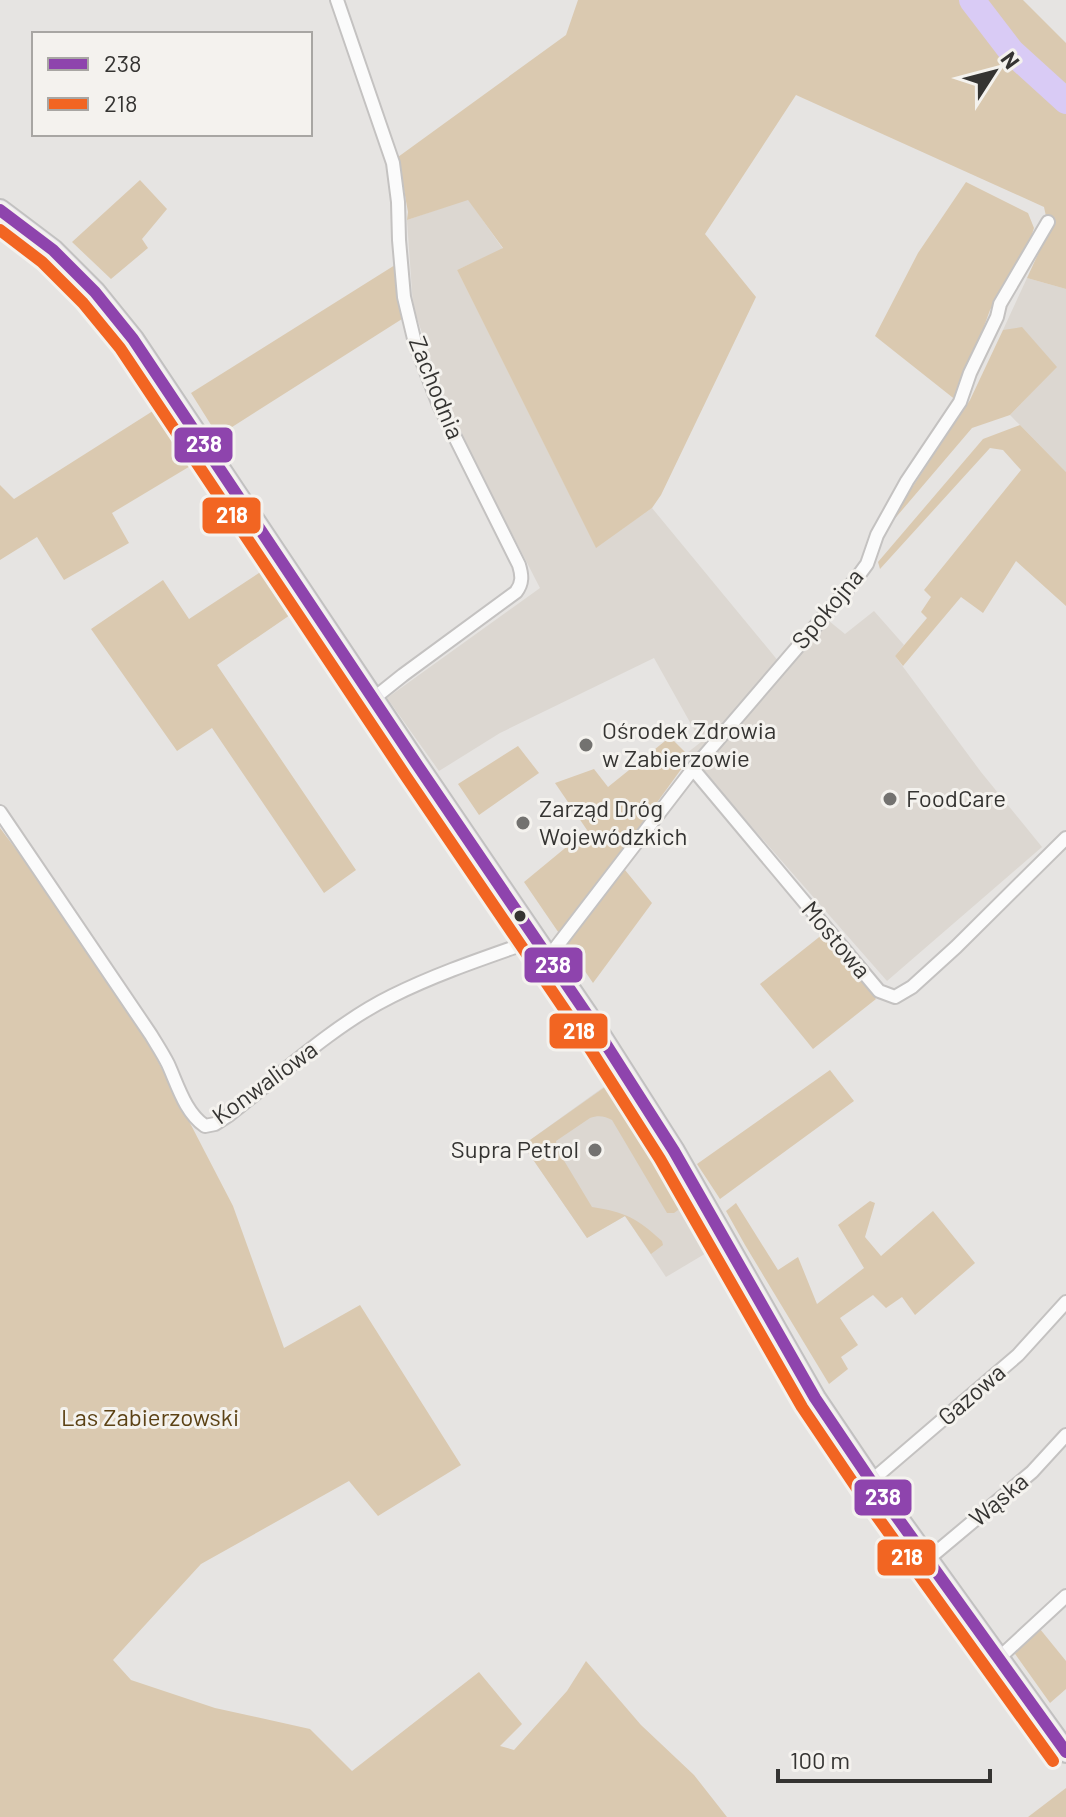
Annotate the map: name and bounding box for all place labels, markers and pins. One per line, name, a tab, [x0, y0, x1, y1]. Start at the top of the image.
place label: Ośrodek Zdrowia w Zabierzowie	[602, 715, 776, 772]
marker: Ośrodek Zdrowia w Zabierzowie	[577, 736, 595, 754]
place label: FoodCare	[906, 783, 1006, 812]
marker: FoodCare	[881, 790, 899, 808]
place label: Zarząd Dróg Wojewódzkich	[539, 793, 687, 850]
marker: Zarząd Dróg Wojewódzkich	[514, 814, 532, 832]
unlabelled marker	[512, 908, 528, 924]
place label: Supra Petrol	[451, 1134, 579, 1163]
marker: Supra Petrol	[586, 1141, 604, 1159]

